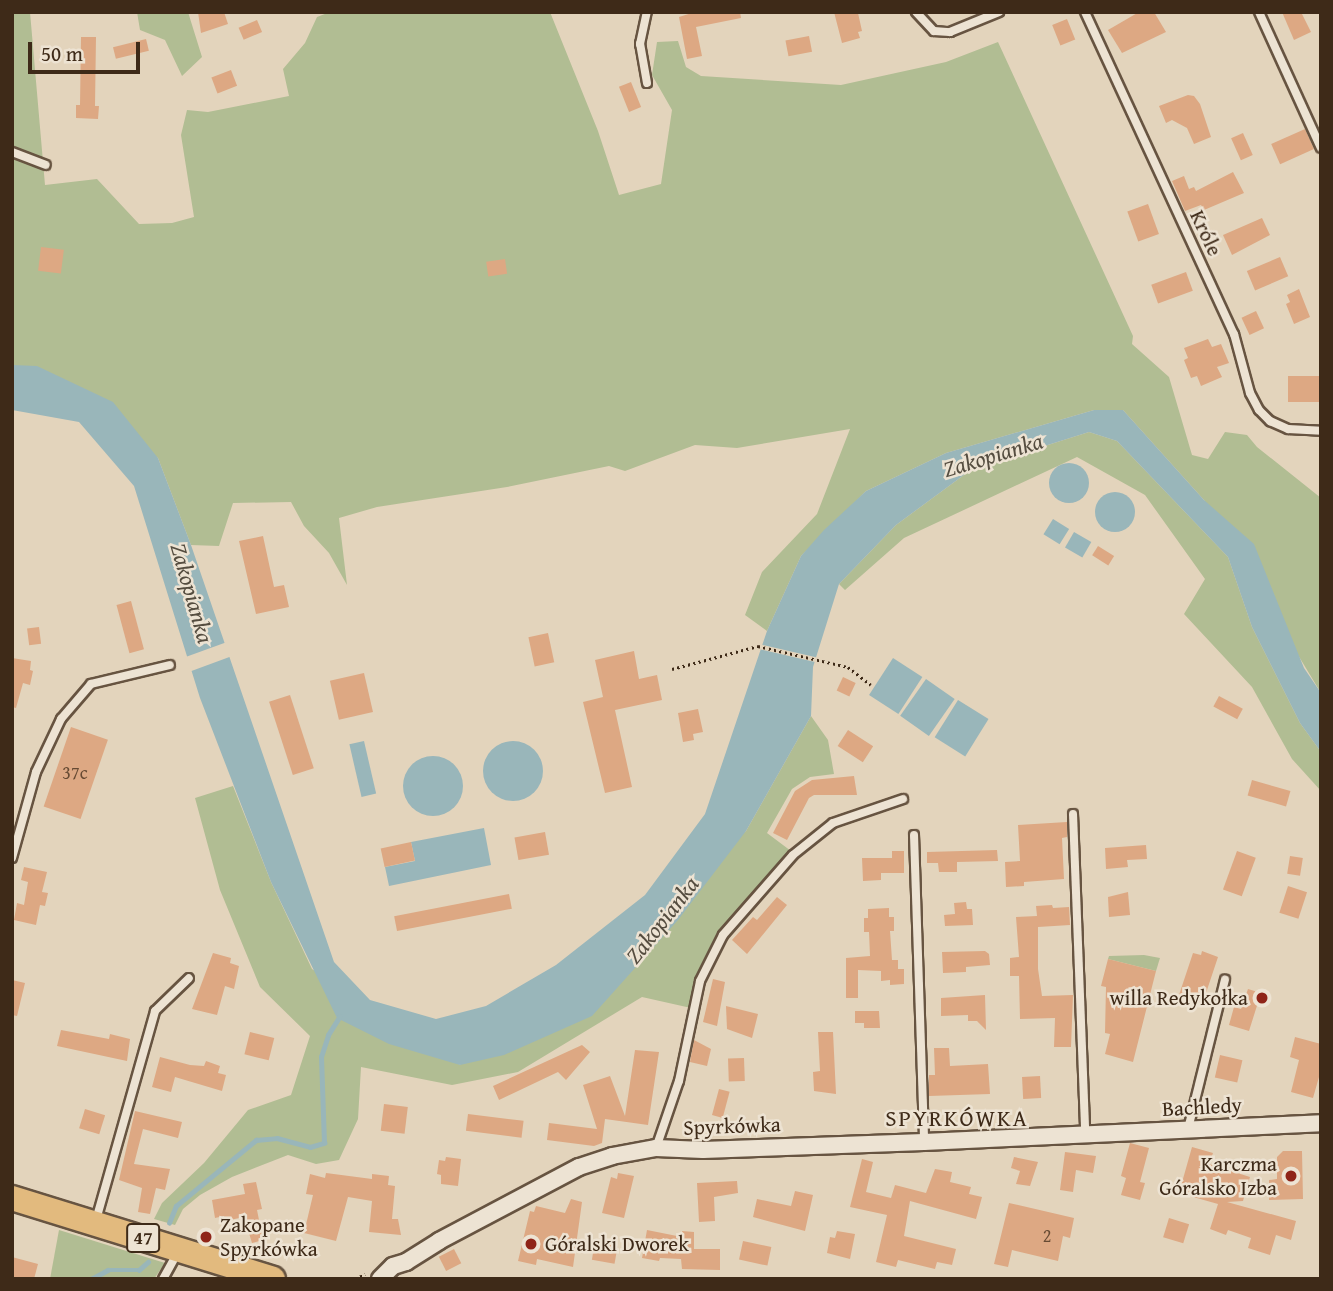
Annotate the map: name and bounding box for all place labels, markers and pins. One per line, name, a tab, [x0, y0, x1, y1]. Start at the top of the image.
place label: willa Redykołka	[1110, 985, 1248, 1011]
marker: willa Redykołka	[1254, 990, 1270, 1006]
place label: Karczma Góralsko Izba	[1159, 1151, 1277, 1201]
marker: Karczma Góralsko Izba	[1283, 1168, 1299, 1184]
place label: Zakopane Spyrkówka	[220, 1212, 318, 1262]
marker: Zakopane Spyrkówka	[198, 1229, 214, 1245]
place label: Góralski Dworek	[545, 1231, 689, 1257]
marker: Góralski Dworek	[523, 1236, 539, 1252]

